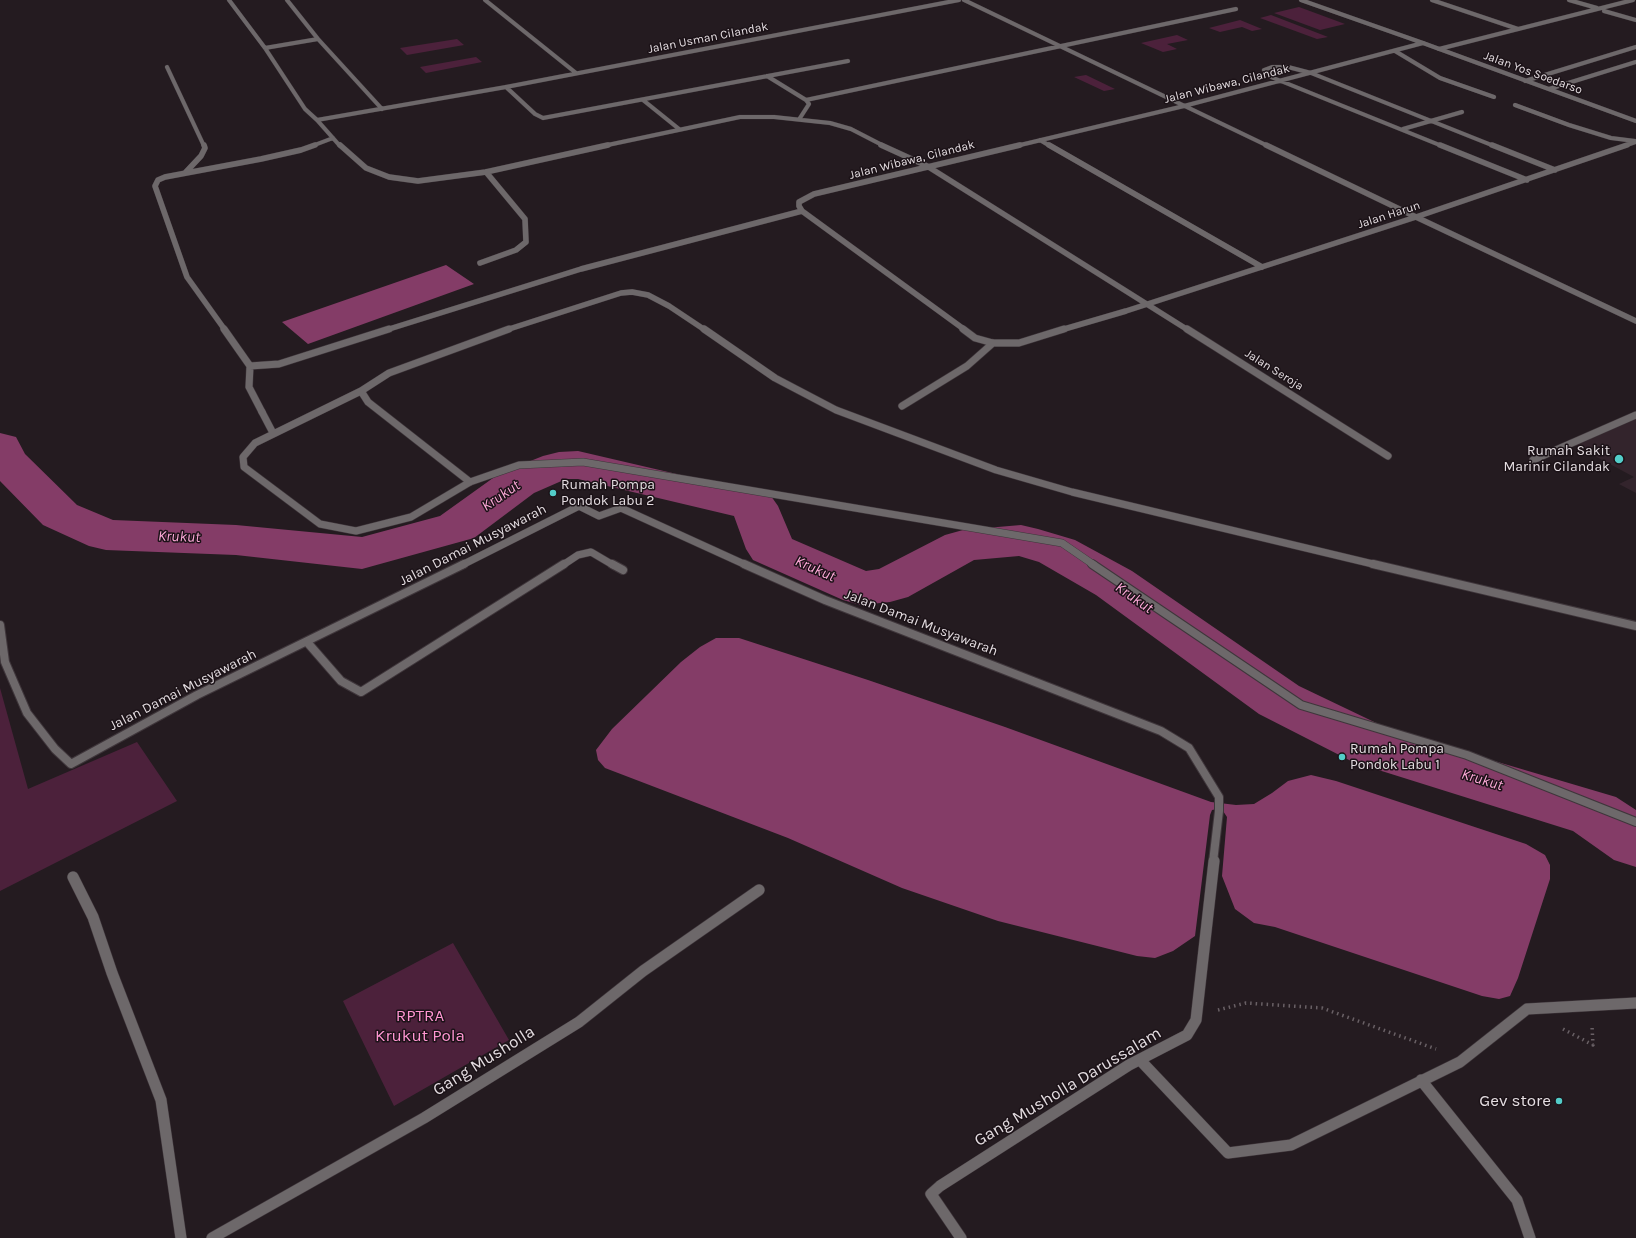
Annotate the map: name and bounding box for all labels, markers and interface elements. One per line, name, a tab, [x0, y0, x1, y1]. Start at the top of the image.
street label: Jalan Usman Cilandak	[647, 19, 769, 57]
street label: Jalan Yos Soedarso	[1482, 48, 1584, 98]
street label: Jalan Wibawa, Cilandak	[1163, 61, 1291, 107]
street label: Jalan Wibawa, Cilandak	[848, 137, 976, 183]
street label: Jalan Harun	[1356, 198, 1422, 232]
street label: Jalan Seroja	[1242, 346, 1306, 394]
place label: Rumah Sakit Marinir Cilandak	[1503, 443, 1610, 476]
marker: Rumah Sakit Marinir Cilandak	[1613, 453, 1625, 465]
water label: Krukut	[478, 477, 524, 515]
place label: Rumah Pompa Pondok Labu 2	[561, 477, 655, 510]
marker: Rumah Pompa Pondok Labu 2	[548, 488, 558, 498]
street label: Jalan Damai Musyawarah	[397, 501, 549, 589]
water label: Krukut	[157, 527, 201, 547]
water label: Krukut	[792, 552, 838, 586]
water label: Krukut	[1111, 578, 1157, 618]
street label: Jalan Damai Musyawarah	[842, 586, 1000, 660]
street label: Jalan Damai Musyawarah	[107, 646, 259, 734]
place label: Rumah Pompa Pondok Labu 1	[1350, 741, 1444, 774]
marker: Rumah Pompa Pondok Labu 1	[1337, 752, 1347, 762]
water label: Krukut	[1459, 765, 1505, 795]
park label: RPTRA Krukut Pola	[375, 1006, 465, 1046]
street label: Gang Musholla	[429, 1022, 539, 1100]
street label: Gang Musholla Darussalam	[971, 1023, 1165, 1151]
place label: Gev store	[1479, 1091, 1551, 1111]
marker: Gev store	[1554, 1096, 1564, 1106]

